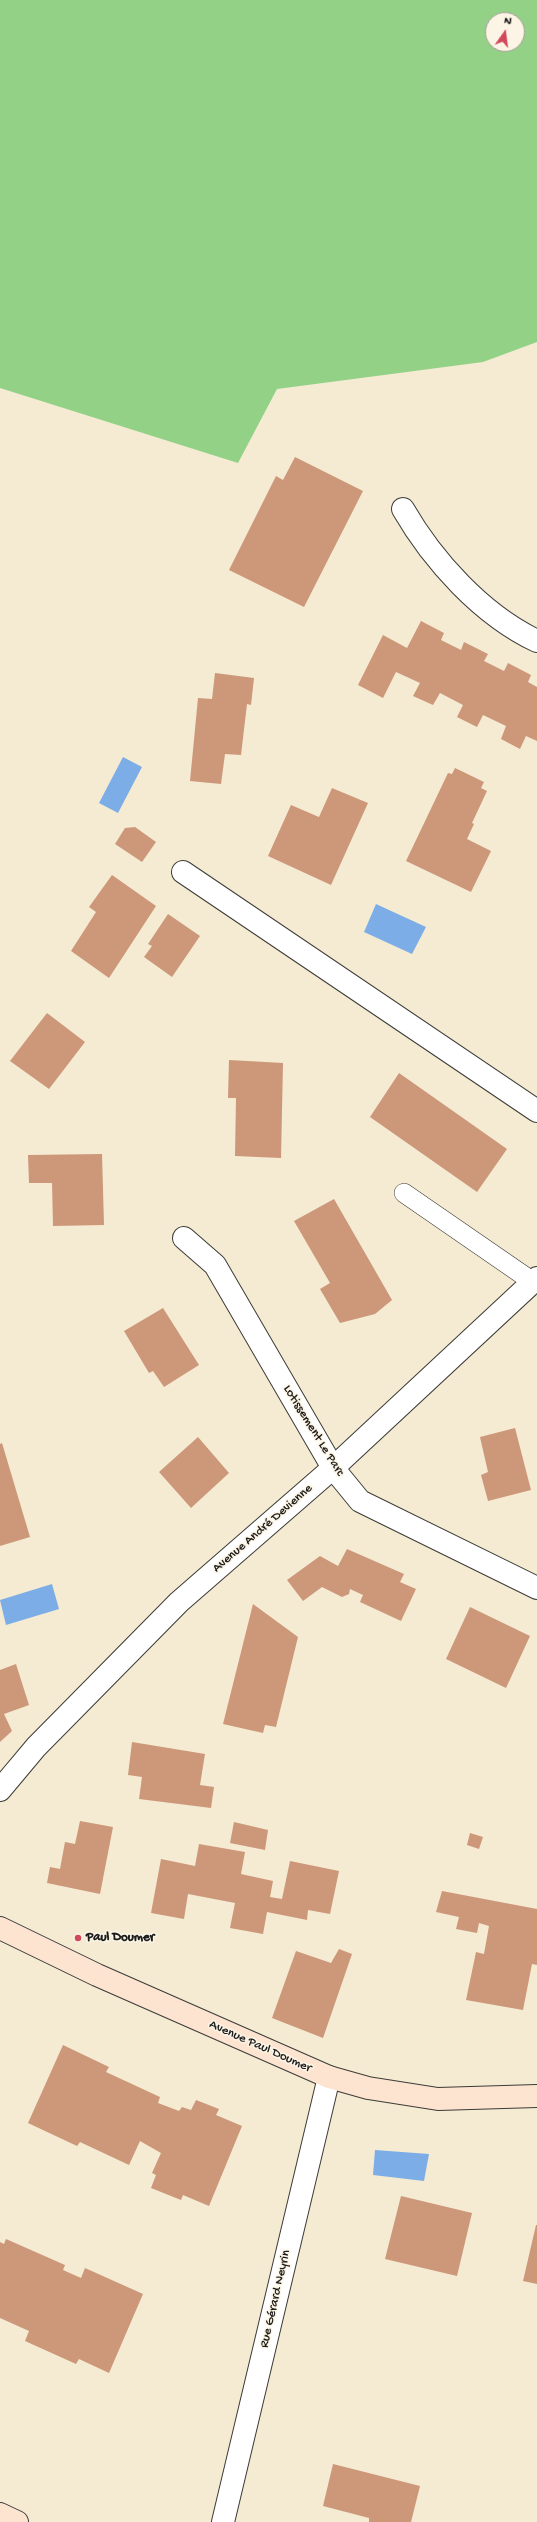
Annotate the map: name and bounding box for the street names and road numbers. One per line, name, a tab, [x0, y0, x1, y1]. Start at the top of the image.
street label: Lotissement Le Parc	[279, 1383, 347, 1479]
street label: Avenue André Devienne	[210, 1481, 316, 1577]
street label: Avenue Paul Doumer	[206, 2017, 314, 2077]
street label: Rue Gérard Neyrin	[257, 2249, 295, 2349]

